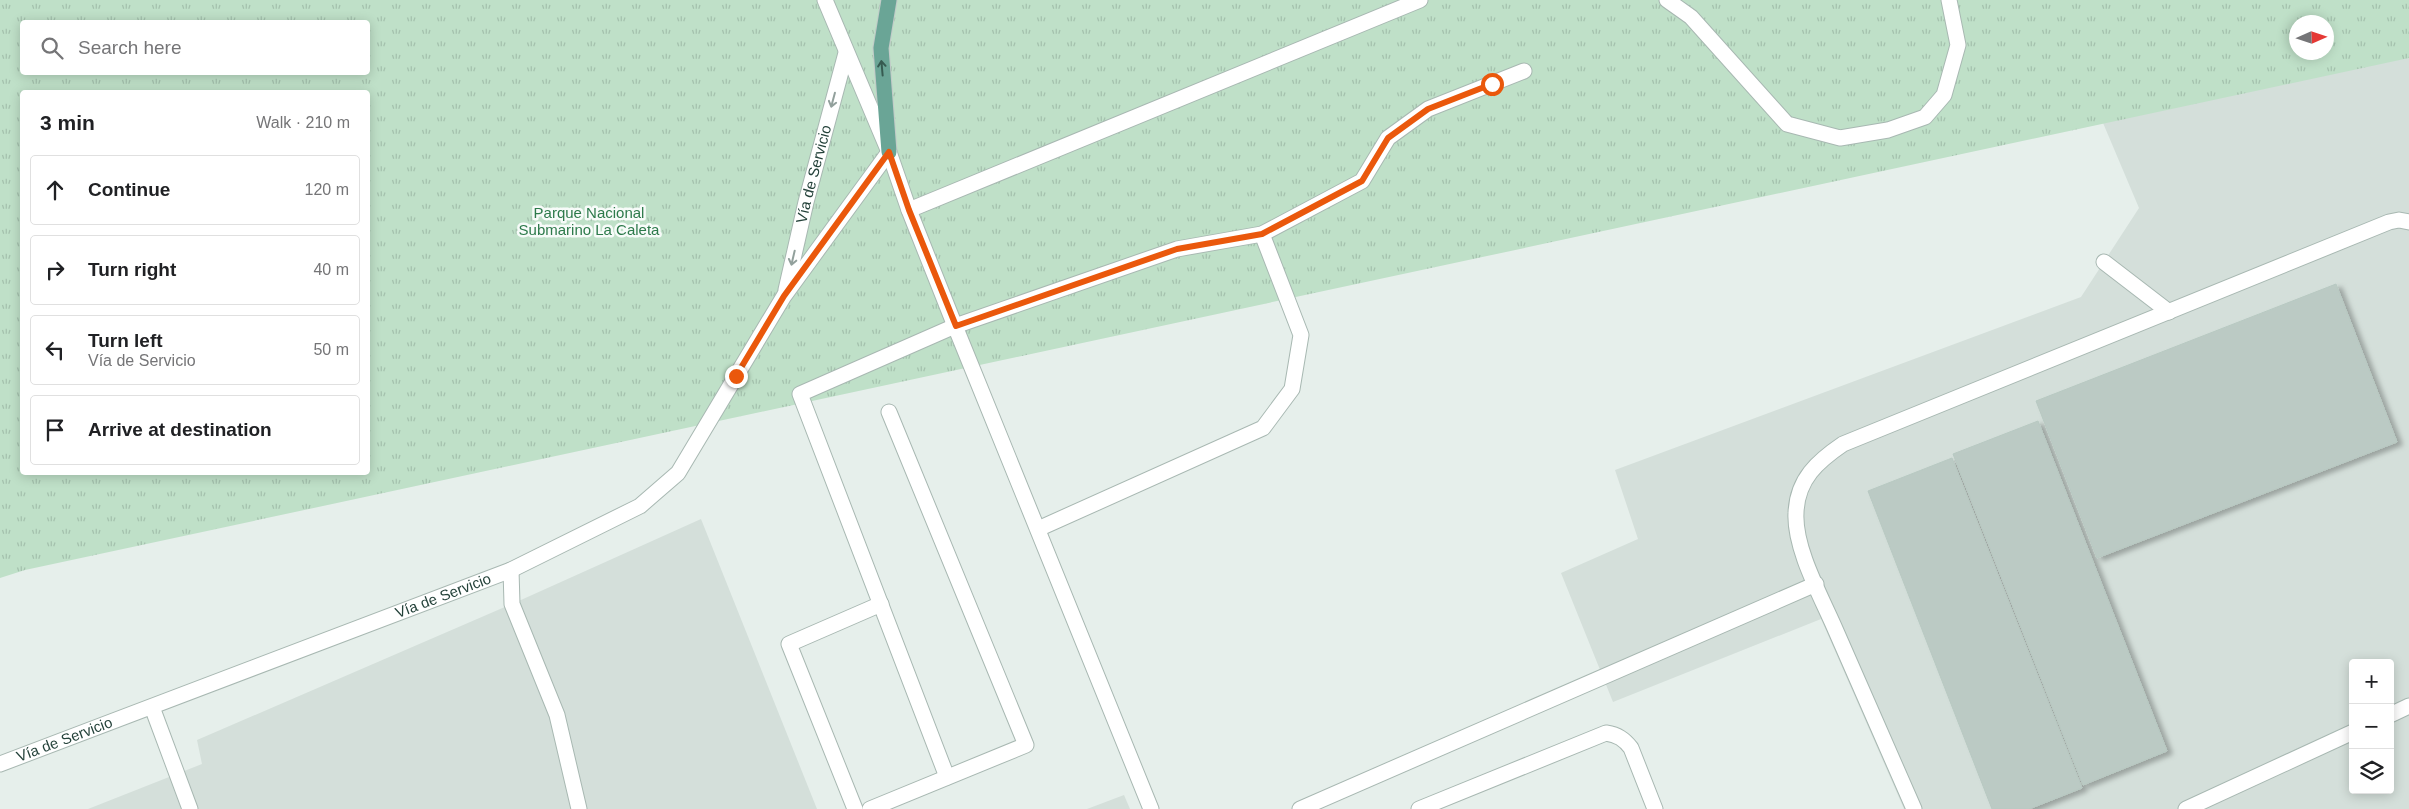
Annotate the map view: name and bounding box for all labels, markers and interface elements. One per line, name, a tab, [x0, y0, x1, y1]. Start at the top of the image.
north arrow	[2289, 15, 2334, 60]
search box	[20, 20, 370, 75]
icon: search	[38, 34, 66, 62]
text: Search here	[78, 37, 182, 58]
one-way arrow	[878, 61, 887, 77]
route start	[1481, 73, 1504, 96]
one-way arrow	[828, 92, 838, 108]
text: 3 min	[40, 111, 95, 134]
text: Walk · 210 m	[256, 114, 350, 131]
street label: Vía de Servicio	[792, 123, 834, 225]
icon: ahead	[41, 176, 69, 204]
text: Continue	[88, 179, 170, 200]
text: 120 m	[305, 181, 349, 198]
park label: Parque Nacional Submarino La Caleta	[519, 204, 660, 238]
one-way arrow	[788, 249, 797, 265]
icon: right	[41, 256, 69, 284]
text: Turn right	[88, 259, 176, 280]
text: 40 m	[313, 261, 349, 278]
text: Turn left	[88, 330, 163, 351]
icon: left	[41, 336, 69, 364]
text: 50 m	[313, 341, 349, 358]
text: Vía de Servicio	[88, 352, 196, 369]
route end	[725, 365, 748, 388]
icon: arrive	[41, 416, 69, 444]
text: Arrive at destination	[88, 419, 272, 440]
street label: Vía de Servicio	[393, 569, 493, 621]
map controls	[2349, 659, 2394, 794]
button: +	[2349, 659, 2394, 704]
button: −	[2349, 704, 2394, 749]
street label: Vía de Servicio	[14, 713, 115, 765]
button: layers	[2349, 749, 2394, 794]

